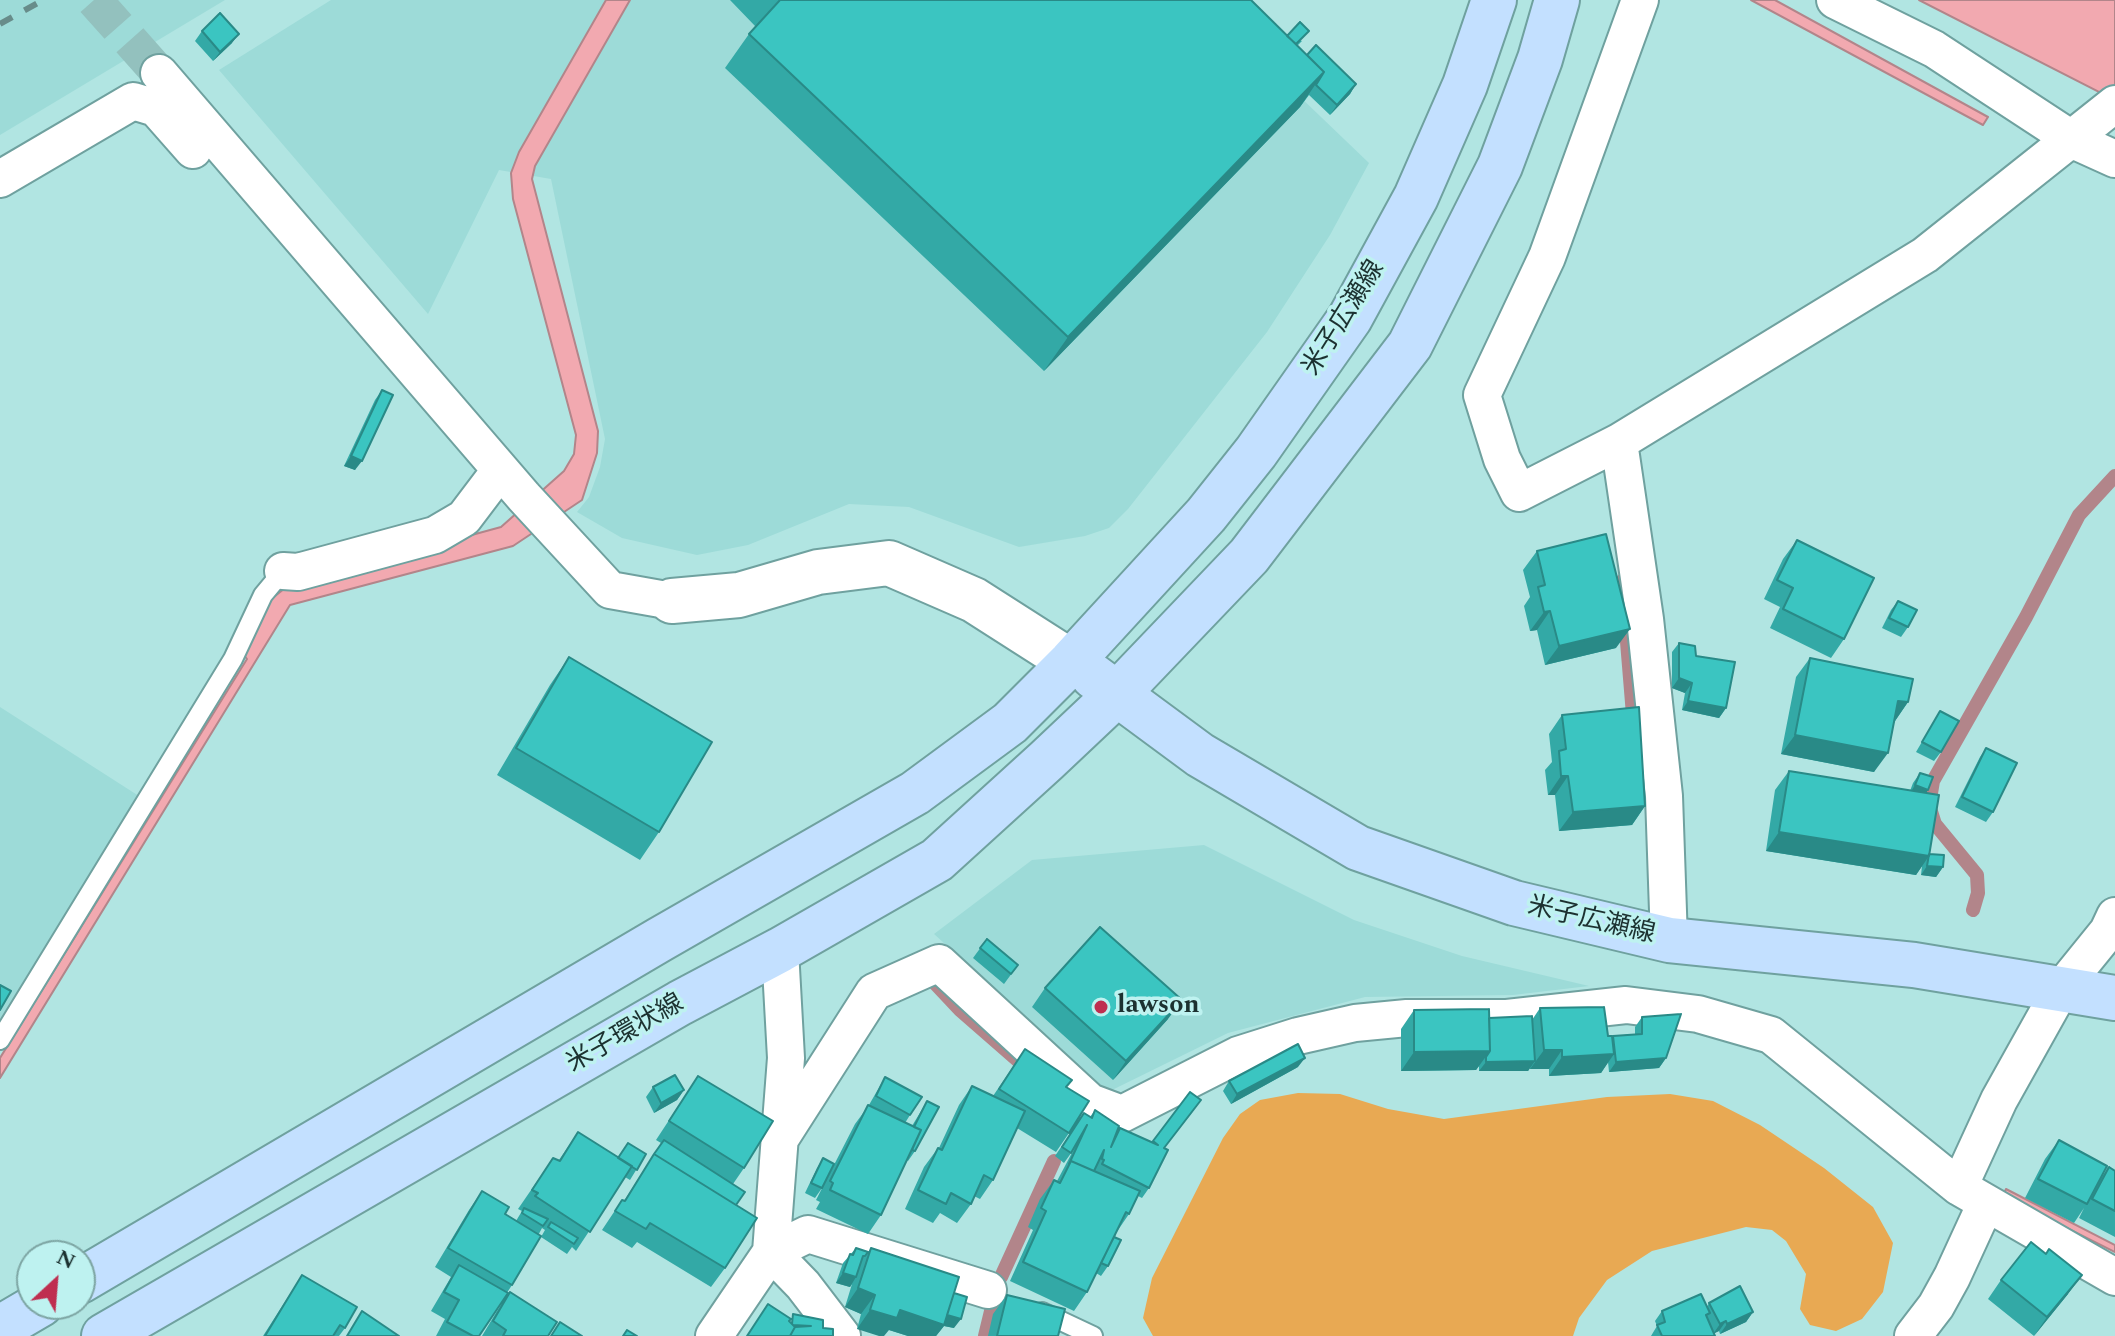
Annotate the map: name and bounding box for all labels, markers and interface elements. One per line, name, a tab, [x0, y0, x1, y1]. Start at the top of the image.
street label: 米子広瀬線	[1297, 256, 1393, 382]
street label: 米子広瀬線	[1524, 892, 1658, 952]
street label: 米子環状線	[562, 989, 690, 1081]
place label: lawson	[1117, 991, 1199, 1023]
marker: lawson	[1092, 998, 1110, 1016]
north arrow	[16, 1240, 96, 1320]
text: N	[51, 1241, 81, 1279]

